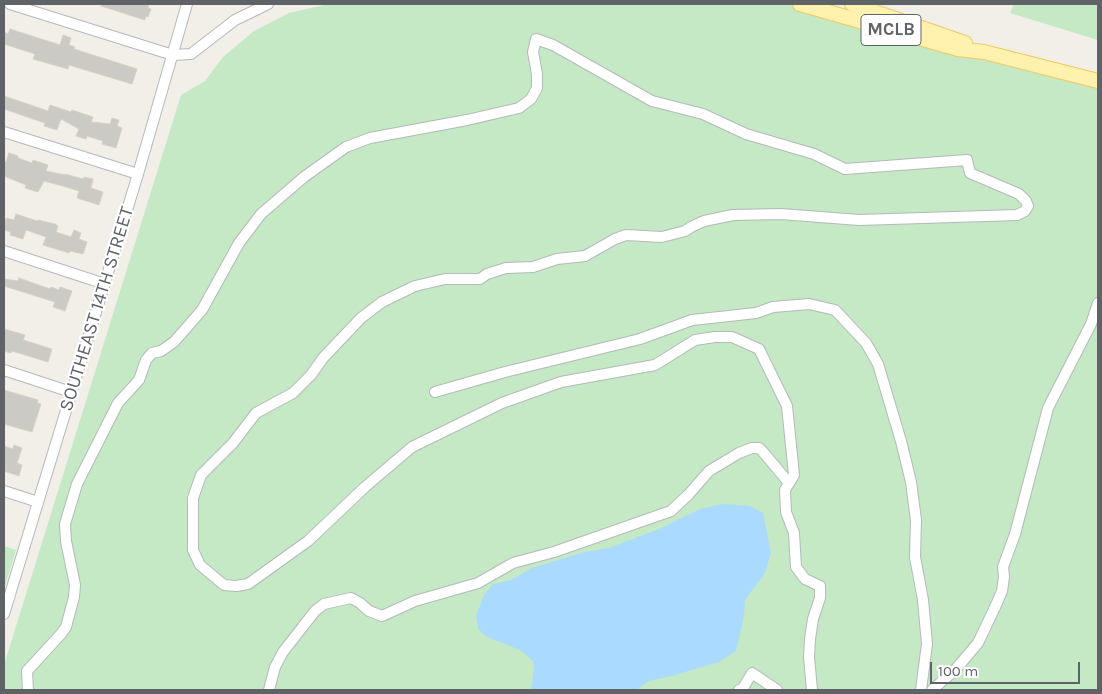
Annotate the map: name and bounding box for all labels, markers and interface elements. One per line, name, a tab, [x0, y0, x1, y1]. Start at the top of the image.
road number: MCLB	[861, 14, 921, 46]
street label: SOUTHEAST 14TH STREET	[55, 204, 139, 414]
scale bar	[932, 652, 1082, 684]
text: 100 m	[938, 662, 978, 680]

